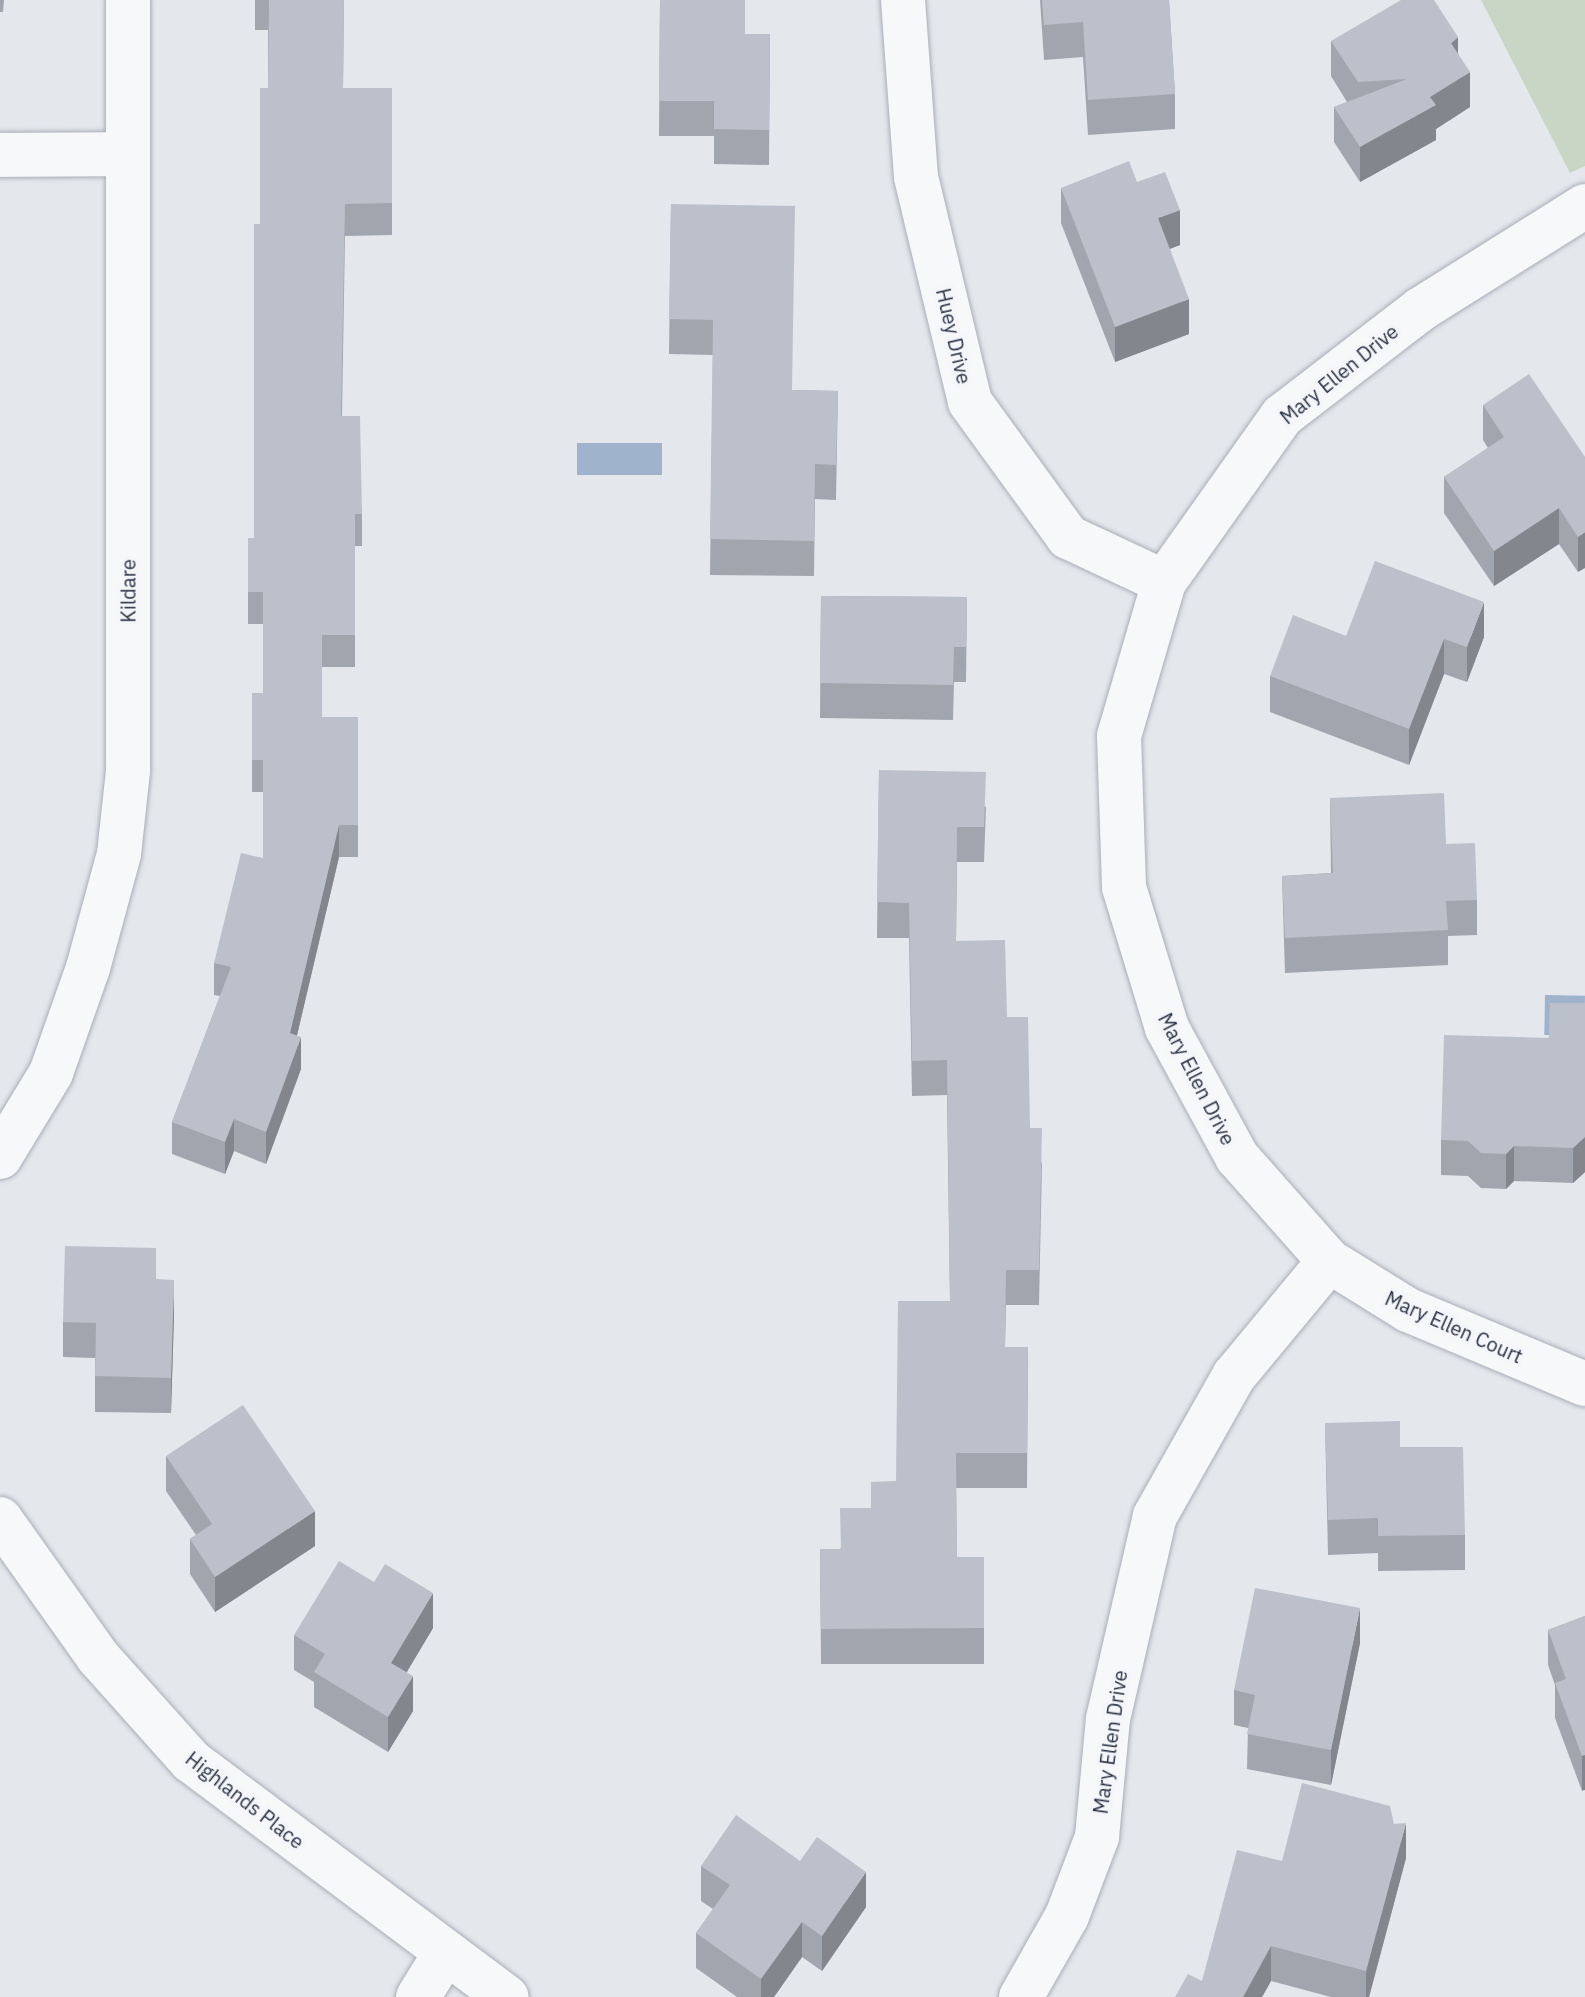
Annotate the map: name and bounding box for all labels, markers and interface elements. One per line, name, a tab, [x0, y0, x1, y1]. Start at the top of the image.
street label: Huey Drive	[931, 286, 977, 386]
street label: Mary Ellen Drive	[1275, 319, 1403, 429]
street label: Kildare	[116, 559, 140, 623]
street label: Mary Ellen Drive	[1153, 1009, 1241, 1149]
street label: Mary Ellen Court	[1381, 1286, 1527, 1368]
street label: Mary Ellen Drive	[1088, 1668, 1132, 1816]
street label: Highlands Place	[181, 1746, 309, 1854]

